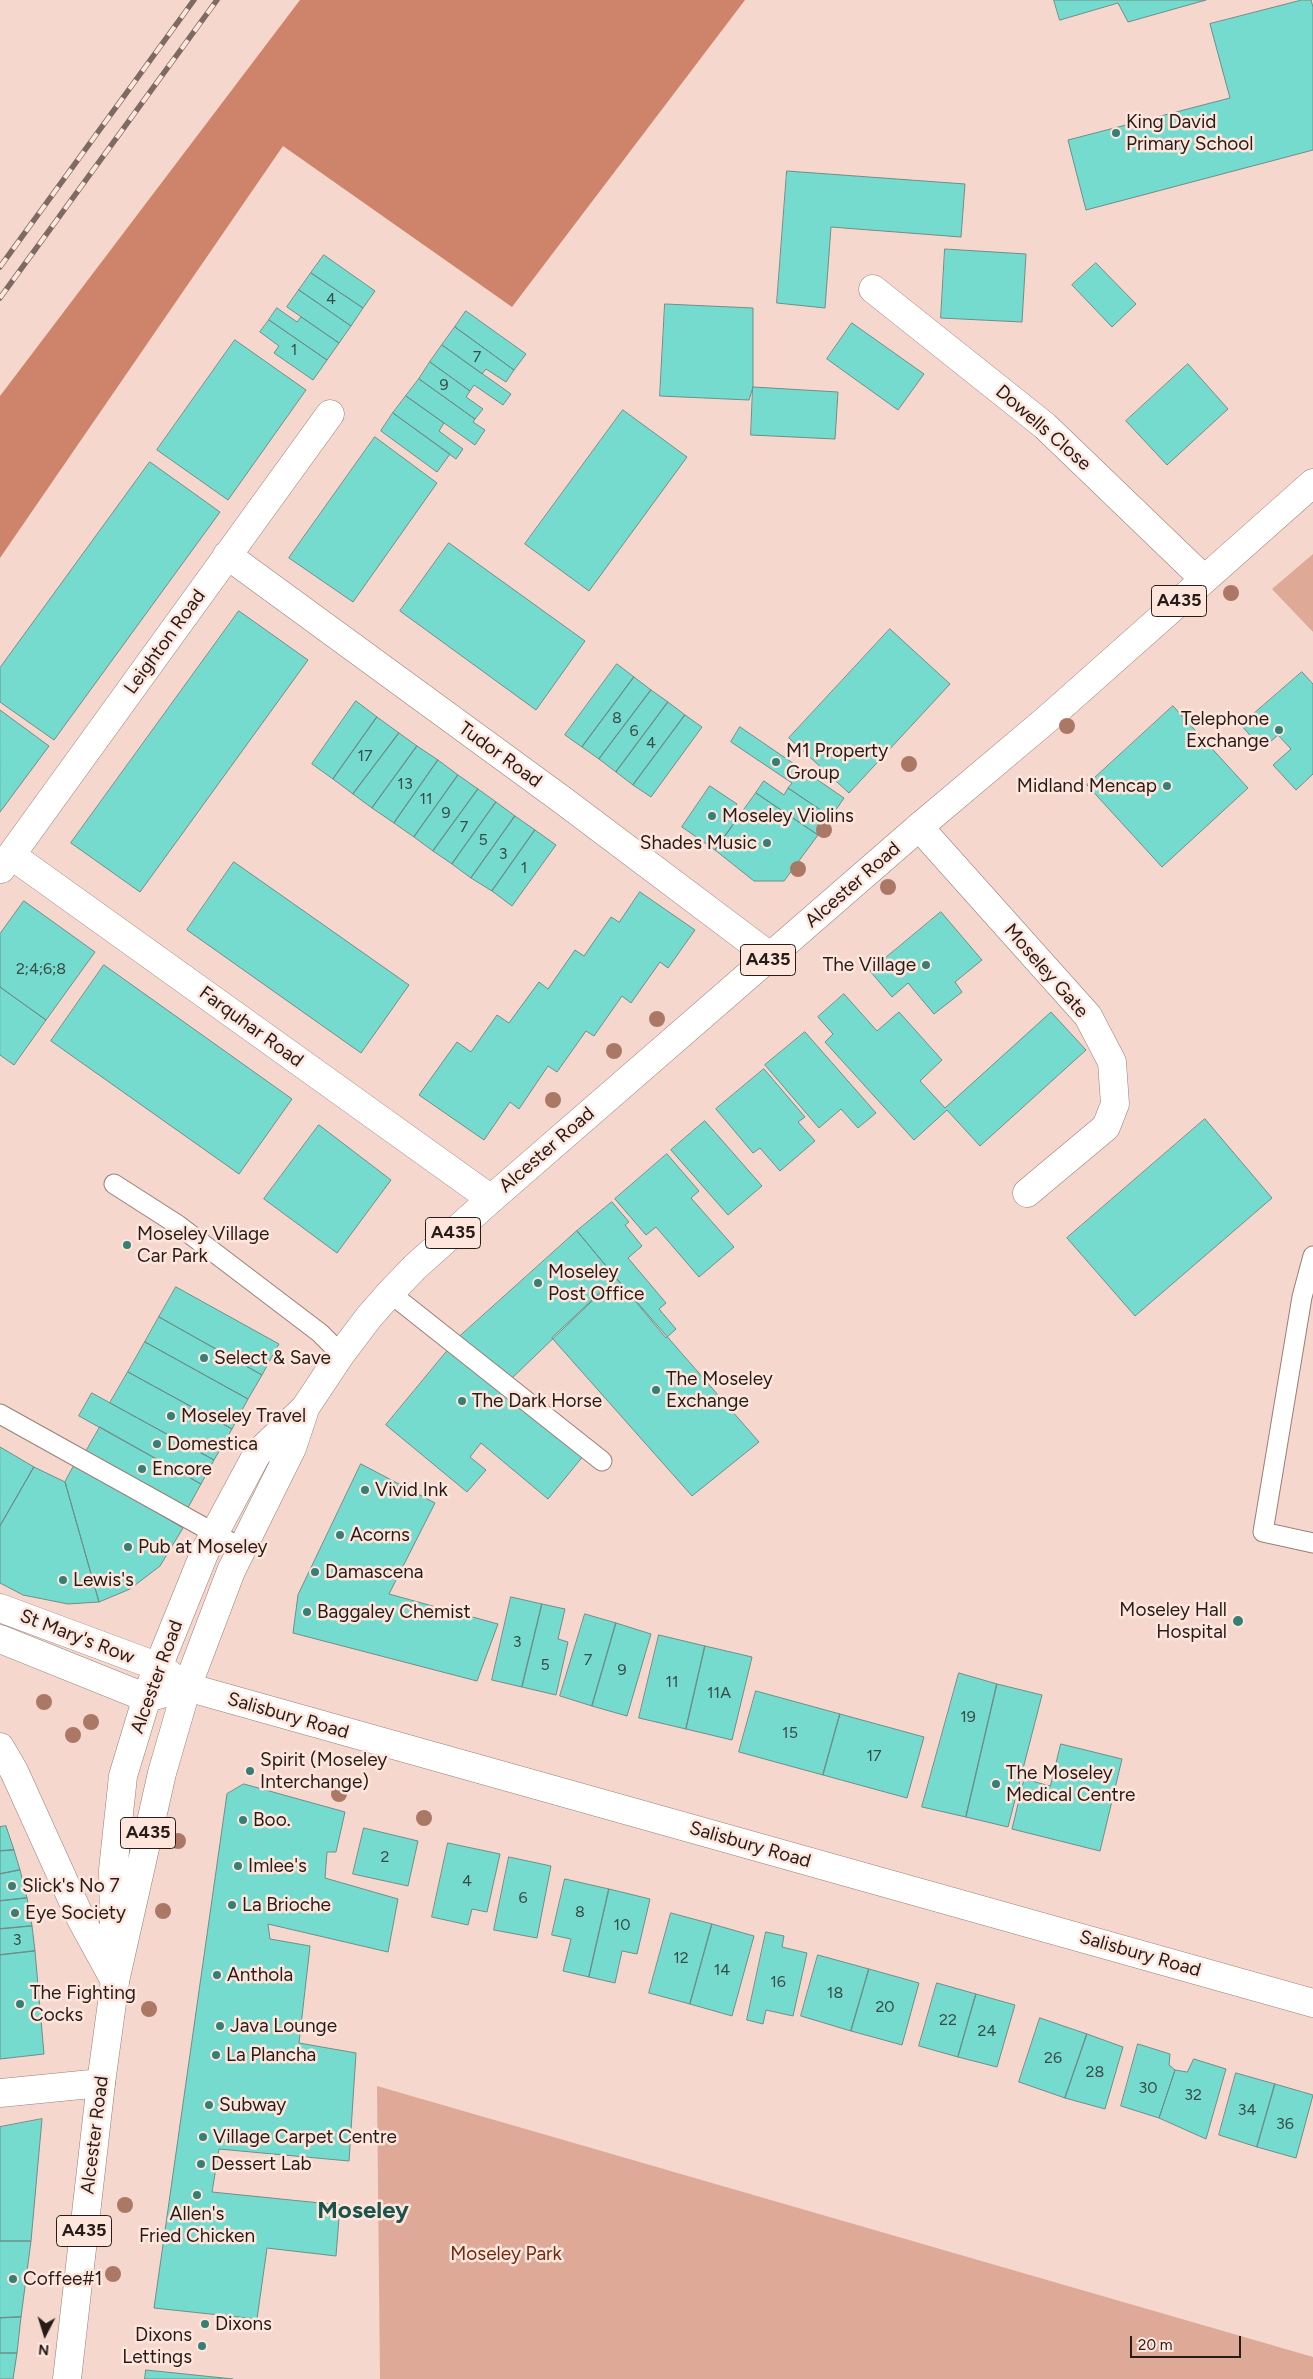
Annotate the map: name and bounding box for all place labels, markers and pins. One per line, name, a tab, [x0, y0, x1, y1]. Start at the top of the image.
place label: King David Primary School	[1126, 111, 1253, 155]
marker: King David Primary School	[1110, 127, 1122, 139]
place label: Telephone Exchange	[1181, 708, 1269, 752]
marker: Telephone Exchange	[1273, 724, 1285, 736]
place label: M1 Property Group	[786, 740, 888, 784]
marker: M1 Property Group	[770, 756, 782, 768]
place label: Midland Mencap	[1017, 775, 1157, 797]
marker: Midland Mencap	[1161, 780, 1173, 792]
place label: Moseley Violins	[722, 805, 854, 827]
marker: Moseley Violins	[706, 810, 718, 822]
place label: Shades Music	[640, 832, 757, 854]
marker: Shades Music	[761, 837, 773, 849]
place label: The Village	[823, 954, 916, 976]
marker: The Village	[920, 959, 932, 971]
place label: Moseley Village Car Park	[137, 1223, 269, 1267]
marker: Moseley Village Car Park	[121, 1239, 133, 1251]
place label: Moseley Post Office	[548, 1261, 644, 1305]
marker: Moseley Post Office	[532, 1277, 544, 1289]
place label: Select & Save	[214, 1347, 331, 1369]
marker: Select & Save	[198, 1352, 210, 1364]
place label: The Moseley Exchange	[666, 1368, 773, 1412]
marker: The Moseley Exchange	[650, 1384, 662, 1396]
place label: The Dark Horse	[472, 1390, 602, 1412]
marker: The Dark Horse	[456, 1395, 468, 1407]
place label: Moseley Travel	[181, 1405, 306, 1427]
marker: Moseley Travel	[165, 1410, 177, 1422]
place label: Domestica	[167, 1433, 258, 1455]
marker: Domestica	[151, 1438, 163, 1450]
place label: Encore	[152, 1458, 212, 1480]
marker: Encore	[136, 1463, 148, 1475]
place label: Vivid Ink	[375, 1479, 448, 1501]
marker: Vivid Ink	[359, 1484, 371, 1496]
place label: Acorns	[350, 1524, 410, 1546]
marker: Acorns	[334, 1529, 346, 1541]
place label: Pub at Moseley	[138, 1536, 268, 1558]
marker: Pub at Moseley	[122, 1541, 134, 1553]
place label: Damascena	[325, 1561, 423, 1583]
marker: Damascena	[309, 1566, 321, 1578]
place label: Lewis's	[73, 1569, 134, 1591]
marker: Lewis's	[57, 1574, 69, 1586]
place label: Moseley Hall Hospital	[1119, 1599, 1227, 1643]
place label: Baggaley Chemist	[317, 1601, 471, 1623]
marker: Baggaley Chemist	[301, 1606, 313, 1618]
marker: Moseley Hall Hospital	[1231, 1614, 1245, 1628]
place label: Spirit (Moseley Interchange)	[260, 1749, 387, 1793]
place label: The Moseley Medical Centre	[1006, 1762, 1135, 1806]
marker: Spirit (Moseley Interchange)	[244, 1765, 256, 1777]
marker: The Moseley Medical Centre	[990, 1778, 1002, 1790]
place label: Boo.	[253, 1809, 291, 1831]
marker: Boo.	[237, 1814, 249, 1826]
place label: Imlee's	[248, 1855, 307, 1877]
marker: Imlee's	[232, 1860, 244, 1872]
place label: Slick's No 7	[22, 1875, 120, 1897]
marker: Slick's No 7	[6, 1880, 18, 1892]
place label: La Brioche	[242, 1894, 331, 1916]
marker: La Brioche	[226, 1899, 238, 1911]
place label: Eye Society	[25, 1902, 126, 1924]
marker: Eye Society	[9, 1907, 21, 1919]
place label: Anthola	[227, 1964, 293, 1986]
marker: Anthola	[211, 1969, 223, 1981]
place label: The Fighting Cocks	[30, 1982, 136, 2026]
marker: The Fighting Cocks	[14, 1998, 26, 2010]
place label: Java Lounge	[230, 2015, 337, 2037]
marker: Java Lounge	[214, 2020, 226, 2032]
place label: La Plancha	[226, 2044, 316, 2066]
marker: La Plancha	[210, 2049, 222, 2061]
place label: Subway	[219, 2094, 286, 2116]
marker: Subway	[203, 2099, 215, 2111]
place label: Village Carpet Centre	[213, 2126, 397, 2148]
marker: Village Carpet Centre	[197, 2131, 209, 2143]
place label: Dessert Lab	[211, 2153, 312, 2175]
marker: Dessert Lab	[195, 2158, 207, 2170]
marker: Allen's Fried Chicken	[191, 2189, 203, 2201]
place label: Allen's Fried Chicken	[139, 2203, 255, 2247]
place label: Coffee#1	[23, 2268, 102, 2290]
marker: Coffee#1	[7, 2273, 19, 2285]
place label: Dixons	[215, 2313, 272, 2335]
marker: Dixons	[199, 2318, 211, 2330]
place label: Dixons Lettings	[122, 2324, 192, 2368]
marker: Dixons Lettings	[196, 2340, 208, 2352]

